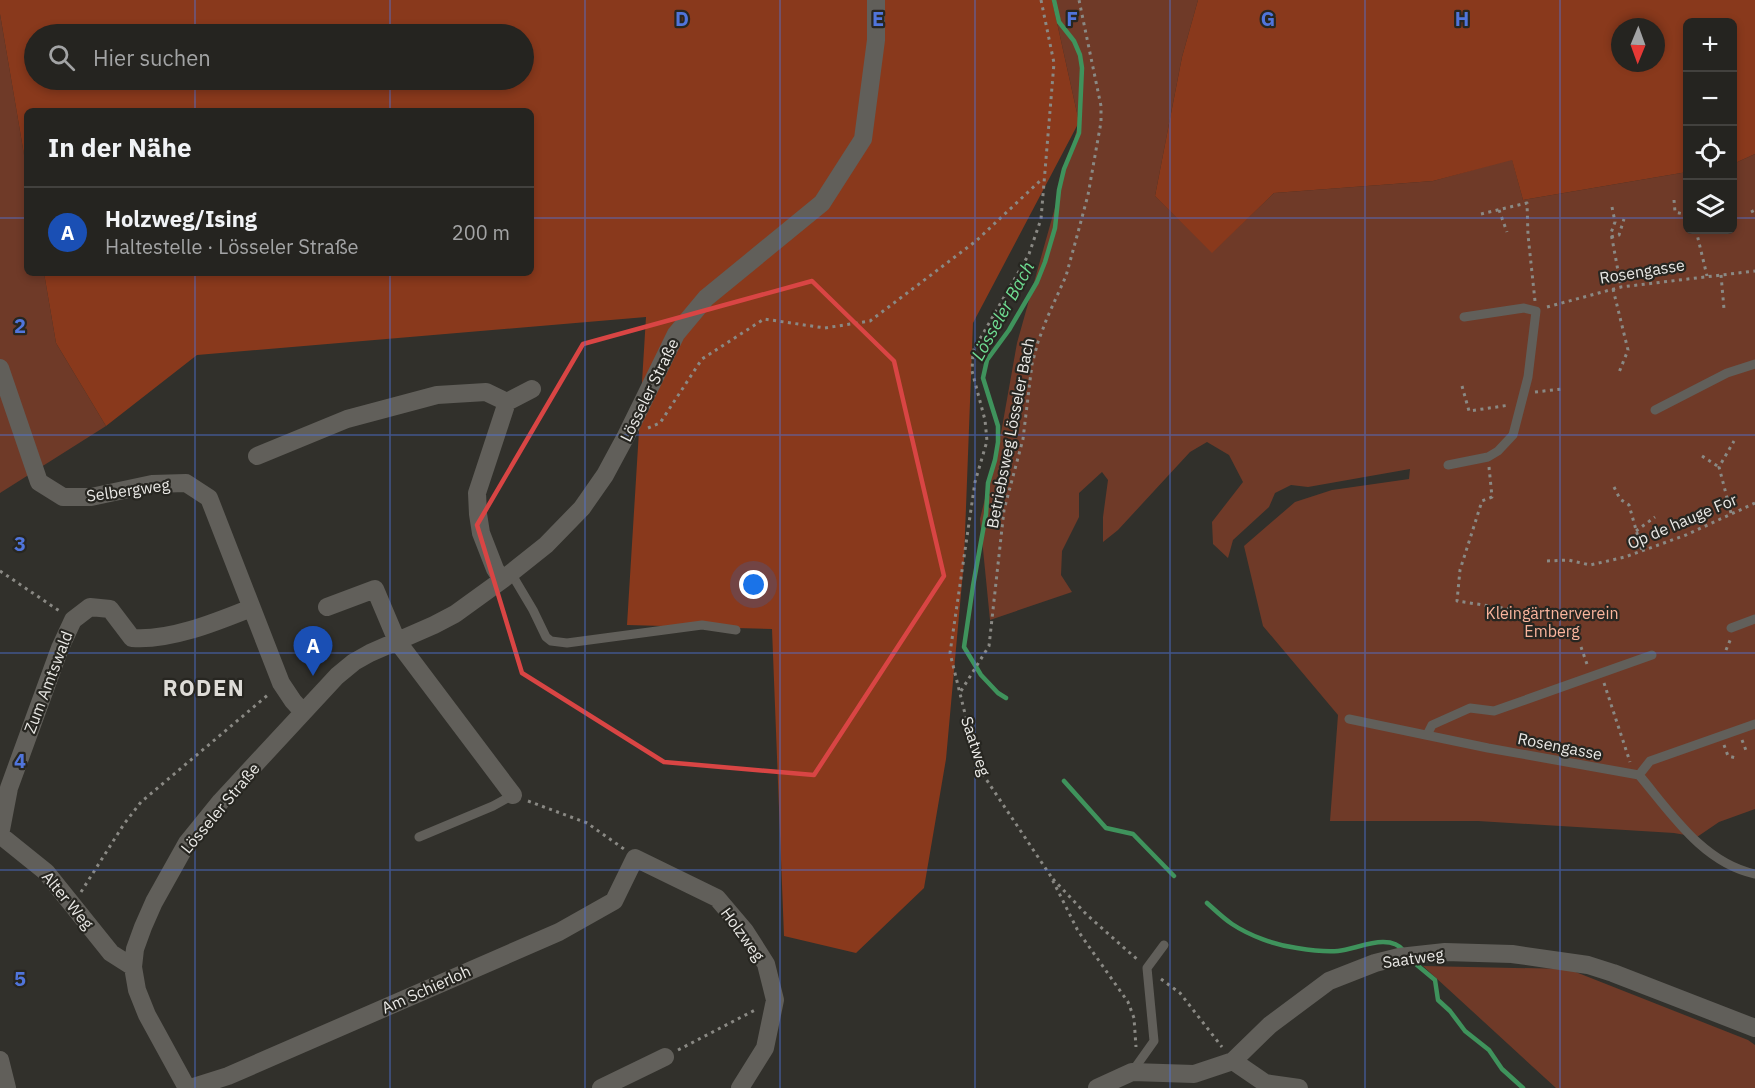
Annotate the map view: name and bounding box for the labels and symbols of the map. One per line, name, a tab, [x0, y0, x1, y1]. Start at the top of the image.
text: D	[675, 5, 689, 32]
text: E	[872, 5, 884, 32]
text: F	[1066, 5, 1078, 32]
text: G	[1261, 5, 1275, 32]
text: H	[1455, 5, 1469, 32]
north arrow	[1611, 18, 1665, 72]
street label: Rosengasse	[1598, 254, 1686, 288]
water label: Lösseler Bach	[966, 257, 1039, 364]
text: 2	[14, 312, 26, 339]
street label: Lösseler Straße	[615, 335, 683, 445]
street label: Betriebsweg Lösseler Bach	[982, 336, 1038, 530]
street label: Selbergweg	[85, 474, 172, 506]
street label: Op de hauge For	[1624, 489, 1740, 553]
text: 3	[14, 530, 26, 557]
your location	[739, 570, 768, 599]
park label: Kleingärtnerverein Emberg	[1486, 603, 1618, 641]
pin: A	[294, 626, 332, 676]
street label: Zum Amtswald	[19, 628, 77, 736]
district label: RODEN	[163, 673, 245, 702]
street label: Saatweg	[957, 714, 995, 779]
street label: Rosengasse	[1516, 728, 1604, 764]
text: 4	[14, 747, 26, 774]
street label: Lösseler Straße	[176, 758, 264, 857]
street label: Alter Weg	[38, 867, 98, 934]
street label: Holzweg	[717, 903, 769, 965]
street label: Saatweg	[1381, 944, 1445, 972]
street label: Am Schierloh	[378, 960, 474, 1018]
text: 5	[14, 965, 26, 992]

